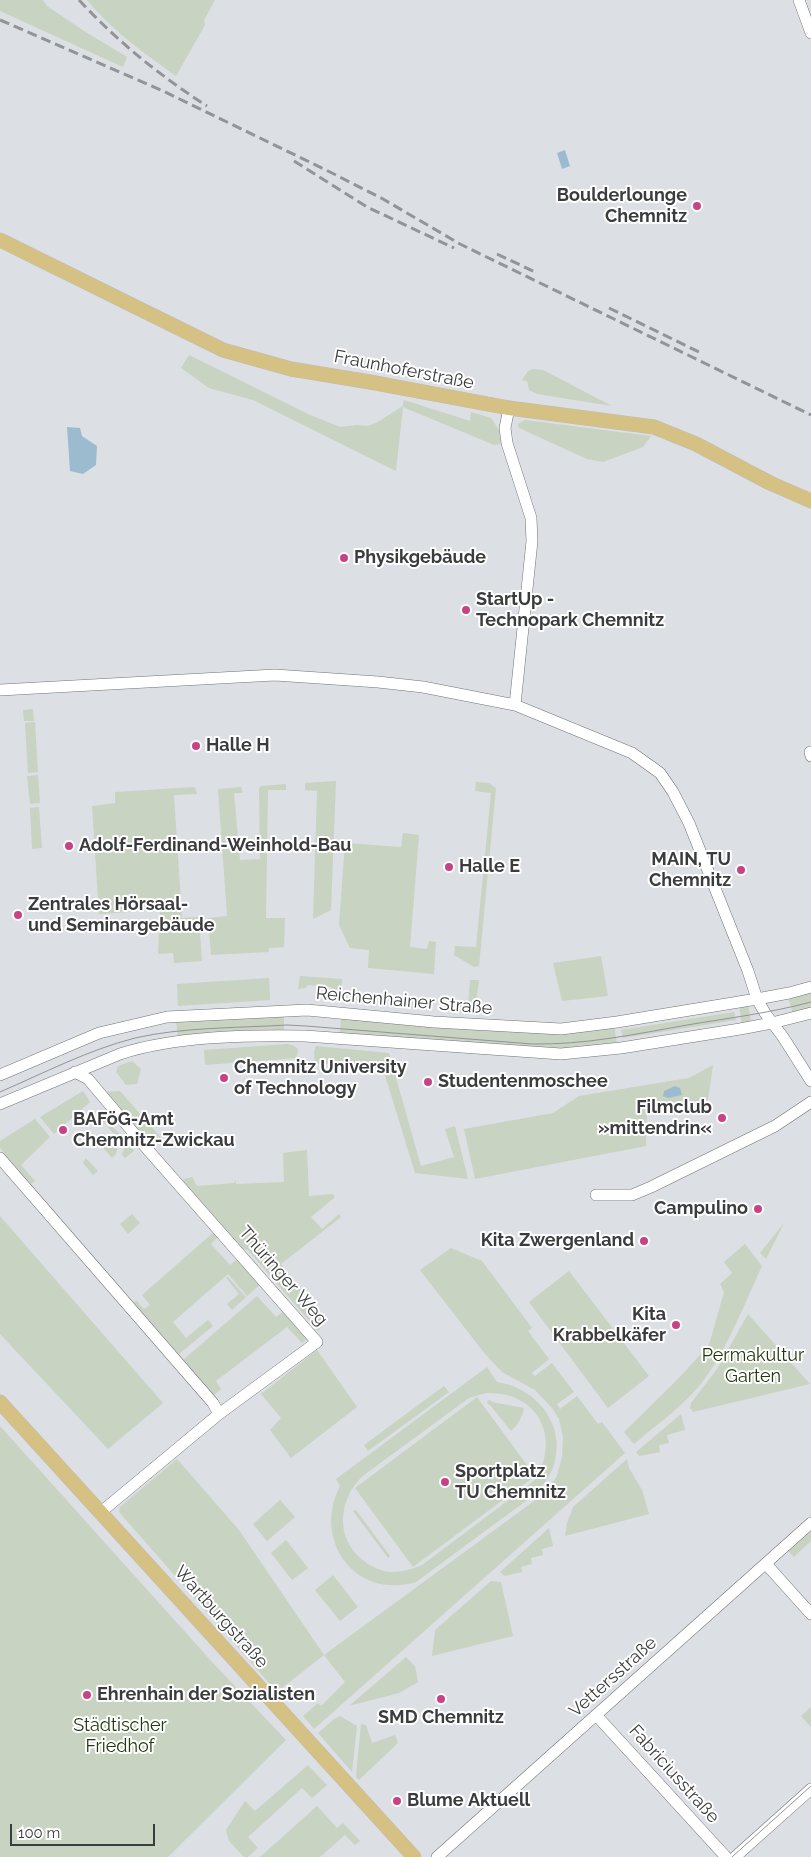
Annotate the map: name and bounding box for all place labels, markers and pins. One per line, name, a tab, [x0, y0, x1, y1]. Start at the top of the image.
place label: Boulderlounge Chemnitz	[557, 185, 687, 228]
marker: Boulderlounge Chemnitz	[691, 200, 703, 212]
place label: Physikgebäude	[354, 547, 486, 569]
marker: Physikgebäude	[338, 552, 350, 564]
place label: StartUp - Technopark Chemnitz	[476, 589, 664, 632]
marker: StartUp - Technopark Chemnitz	[460, 604, 472, 616]
place label: Halle H	[206, 735, 270, 757]
marker: Halle H	[190, 740, 202, 752]
place label: Adolf-Ferdinand-Weinhold-Bau	[79, 835, 351, 857]
marker: Adolf-Ferdinand-Weinhold-Bau	[63, 840, 75, 852]
place label: MAIN, TU Chemnitz	[649, 849, 731, 892]
place label: Halle E	[459, 856, 520, 878]
marker: Halle E	[443, 861, 455, 873]
marker: MAIN, TU Chemnitz	[735, 864, 747, 876]
place label: Zentrales Hörsaal- und Seminargebäude	[28, 894, 215, 936]
marker: Zentrales Hörsaal- und Seminargebäude	[12, 909, 24, 921]
place label: Chemnitz University of Technology	[234, 1057, 407, 1100]
place label: Studentenmoschee	[438, 1071, 608, 1093]
marker: Chemnitz University of Technology	[218, 1072, 230, 1084]
marker: Studentenmoschee	[422, 1076, 434, 1088]
place label: Filmclub »mittendrin«	[598, 1097, 712, 1140]
place label: BAFöG-Amt Chemnitz-Zwickau	[73, 1109, 235, 1152]
marker: Filmclub »mittendrin«	[716, 1112, 728, 1124]
marker: BAFöG-Amt Chemnitz-Zwickau	[57, 1124, 69, 1136]
place label: Campulino	[654, 1198, 748, 1220]
marker: Campulino	[752, 1203, 764, 1215]
place label: Kita Zwergenland	[481, 1230, 634, 1252]
marker: Kita Zwergenland	[638, 1235, 650, 1247]
place label: Kita Krabbelkäfer	[553, 1304, 666, 1346]
marker: Kita Krabbelkäfer	[670, 1319, 682, 1331]
place label: Sportplatz TU Chemnitz	[455, 1461, 566, 1504]
marker: Sportplatz TU Chemnitz	[439, 1476, 451, 1488]
place label: Ehrenhain der Sozialisten	[97, 1684, 315, 1706]
marker: Ehrenhain der Sozialisten	[81, 1689, 93, 1701]
marker: SMD Chemnitz	[435, 1693, 447, 1705]
place label: SMD Chemnitz	[378, 1707, 504, 1729]
place label: Blume Aktuell	[407, 1790, 530, 1812]
marker: Blume Aktuell	[391, 1795, 403, 1807]

